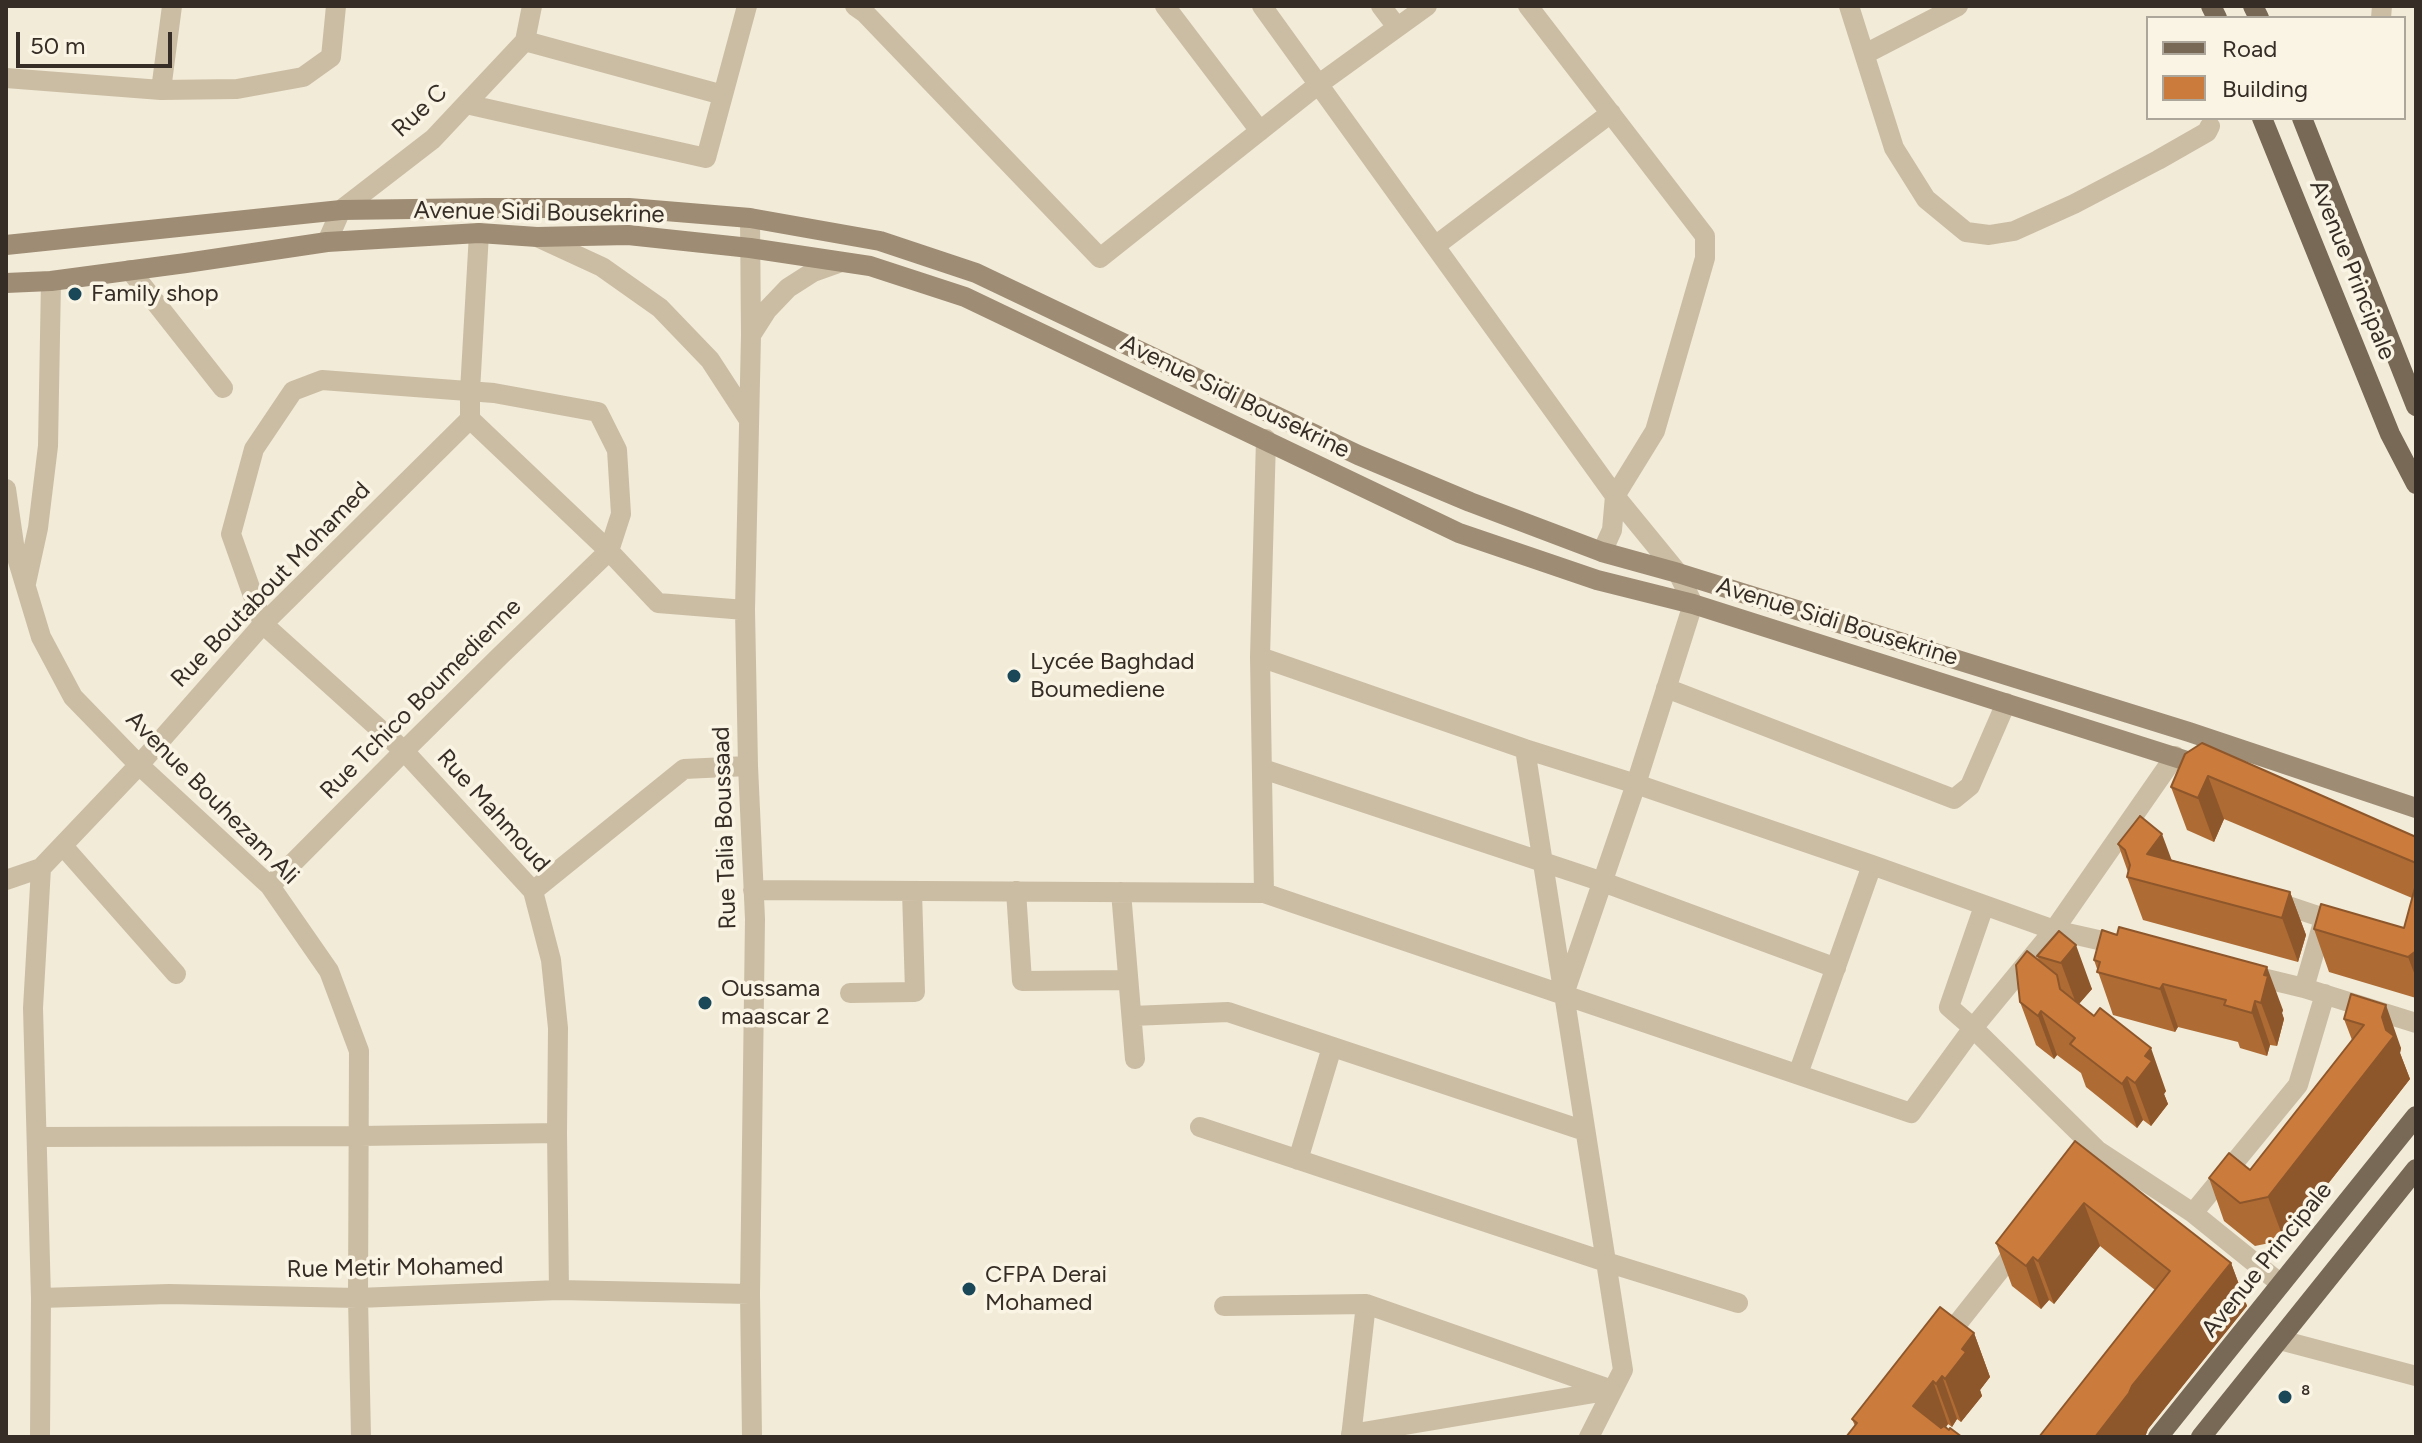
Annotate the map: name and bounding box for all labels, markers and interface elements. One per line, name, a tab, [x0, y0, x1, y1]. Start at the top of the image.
scale bar	[20, 16, 176, 66]
legend	[2146, 16, 2406, 120]
text: 50 m	[30, 31, 86, 60]
text: Road	[2222, 34, 2277, 63]
text: Building	[2222, 74, 2308, 103]
street label: Rue C	[387, 78, 453, 144]
street label: Avenue Principale	[2303, 176, 2401, 364]
street label: Avenue Sidi Bousekrine	[413, 196, 665, 230]
place label: Family shop	[91, 280, 219, 308]
marker: Family shop	[66, 285, 84, 303]
street label: Avenue Sidi Bousekrine	[1116, 329, 1354, 465]
street label: Rue Boutabout Mohamed	[165, 476, 377, 694]
street label: Avenue Sidi Bousekrine	[1713, 572, 1961, 672]
street label: Rue Tchico Boumedienne	[315, 593, 527, 805]
place label: Lycée Baghdad Boumediene	[1030, 648, 1195, 704]
marker: Lycée Baghdad Boumediene	[1005, 667, 1023, 685]
street label: Avenue Bouhezam Ali	[119, 705, 305, 891]
street label: Rue Talia Boussaad	[707, 726, 743, 930]
street label: Rue Mahmoud	[430, 744, 556, 878]
place label: Oussama maascar 2	[721, 975, 830, 1031]
marker: Oussama maascar 2	[696, 994, 714, 1012]
street label: Avenue Principale	[2196, 1177, 2338, 1343]
street label: Rue Metir Mohamed	[286, 1252, 504, 1284]
place label: CFPA Derai Mohamed	[985, 1261, 1107, 1317]
marker: CFPA Derai Mohamed	[960, 1280, 978, 1298]
place label: ⁸	[2301, 1383, 2310, 1411]
marker: ⁸	[2276, 1388, 2294, 1406]

